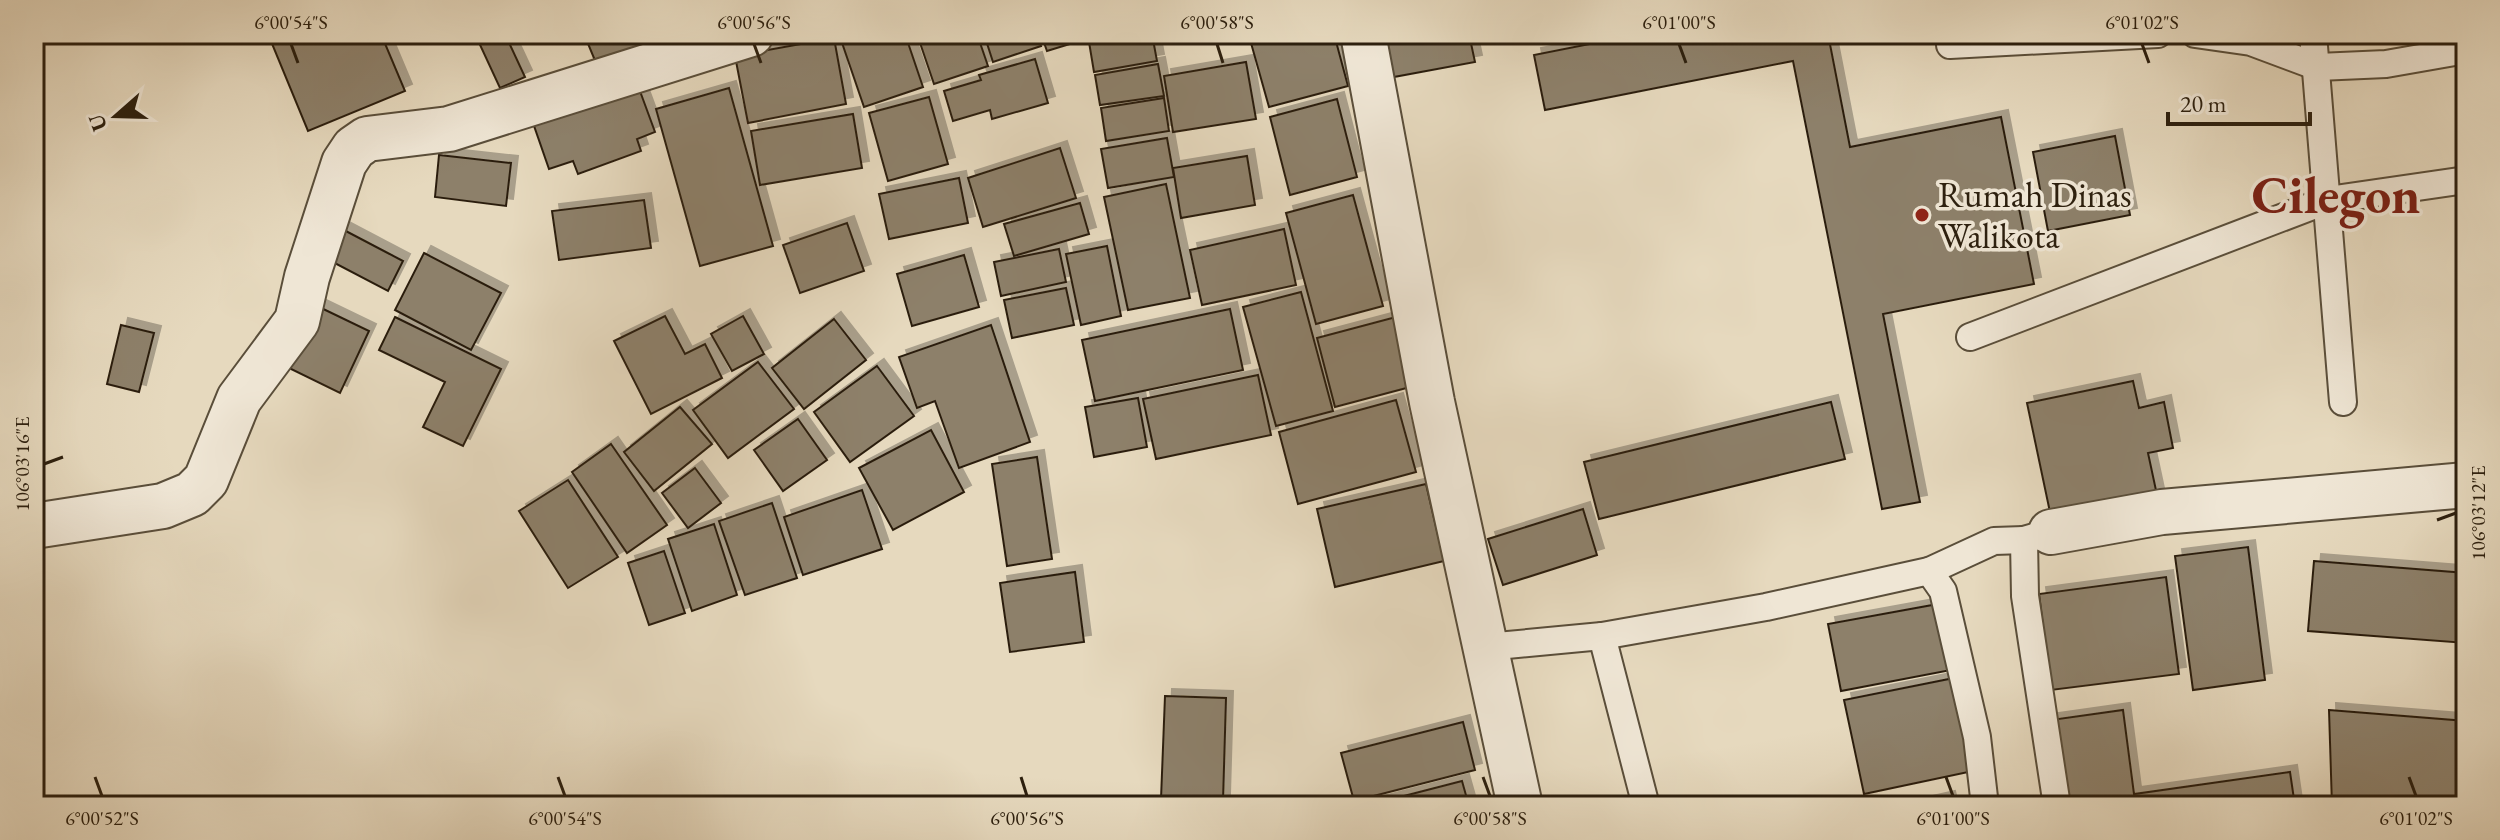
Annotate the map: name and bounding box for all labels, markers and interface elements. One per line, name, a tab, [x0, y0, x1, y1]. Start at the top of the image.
text: 6°00'54"S	[254, 9, 328, 35]
text: 6°00'56"S	[717, 9, 791, 35]
text: 6°00'58"S	[1180, 9, 1254, 35]
text: 6°01'00"S	[1642, 9, 1716, 35]
text: 6°01'02"S	[2105, 9, 2179, 35]
north arrow	[76, 76, 156, 156]
scale bar	[2168, 76, 2310, 126]
text: 20 m	[2180, 88, 2227, 119]
text: U	[81, 109, 114, 135]
district label: Cilegon	[2251, 161, 2421, 229]
place label: Rumah Dinas Walikota	[1938, 171, 2132, 259]
marker: Rumah Dinas Walikota	[1913, 206, 1931, 224]
text: 106°03'16"E	[9, 417, 35, 511]
text: 106°03'12"E	[2465, 466, 2491, 560]
text: 6°00'52"S	[65, 805, 139, 831]
text: 6°00'54"S	[528, 805, 602, 831]
text: 6°00'56"S	[990, 805, 1064, 831]
text: 6°00'58"S	[1453, 805, 1527, 831]
text: 6°01'00"S	[1916, 805, 1990, 831]
text: 6°01'02"S	[2379, 805, 2453, 831]

